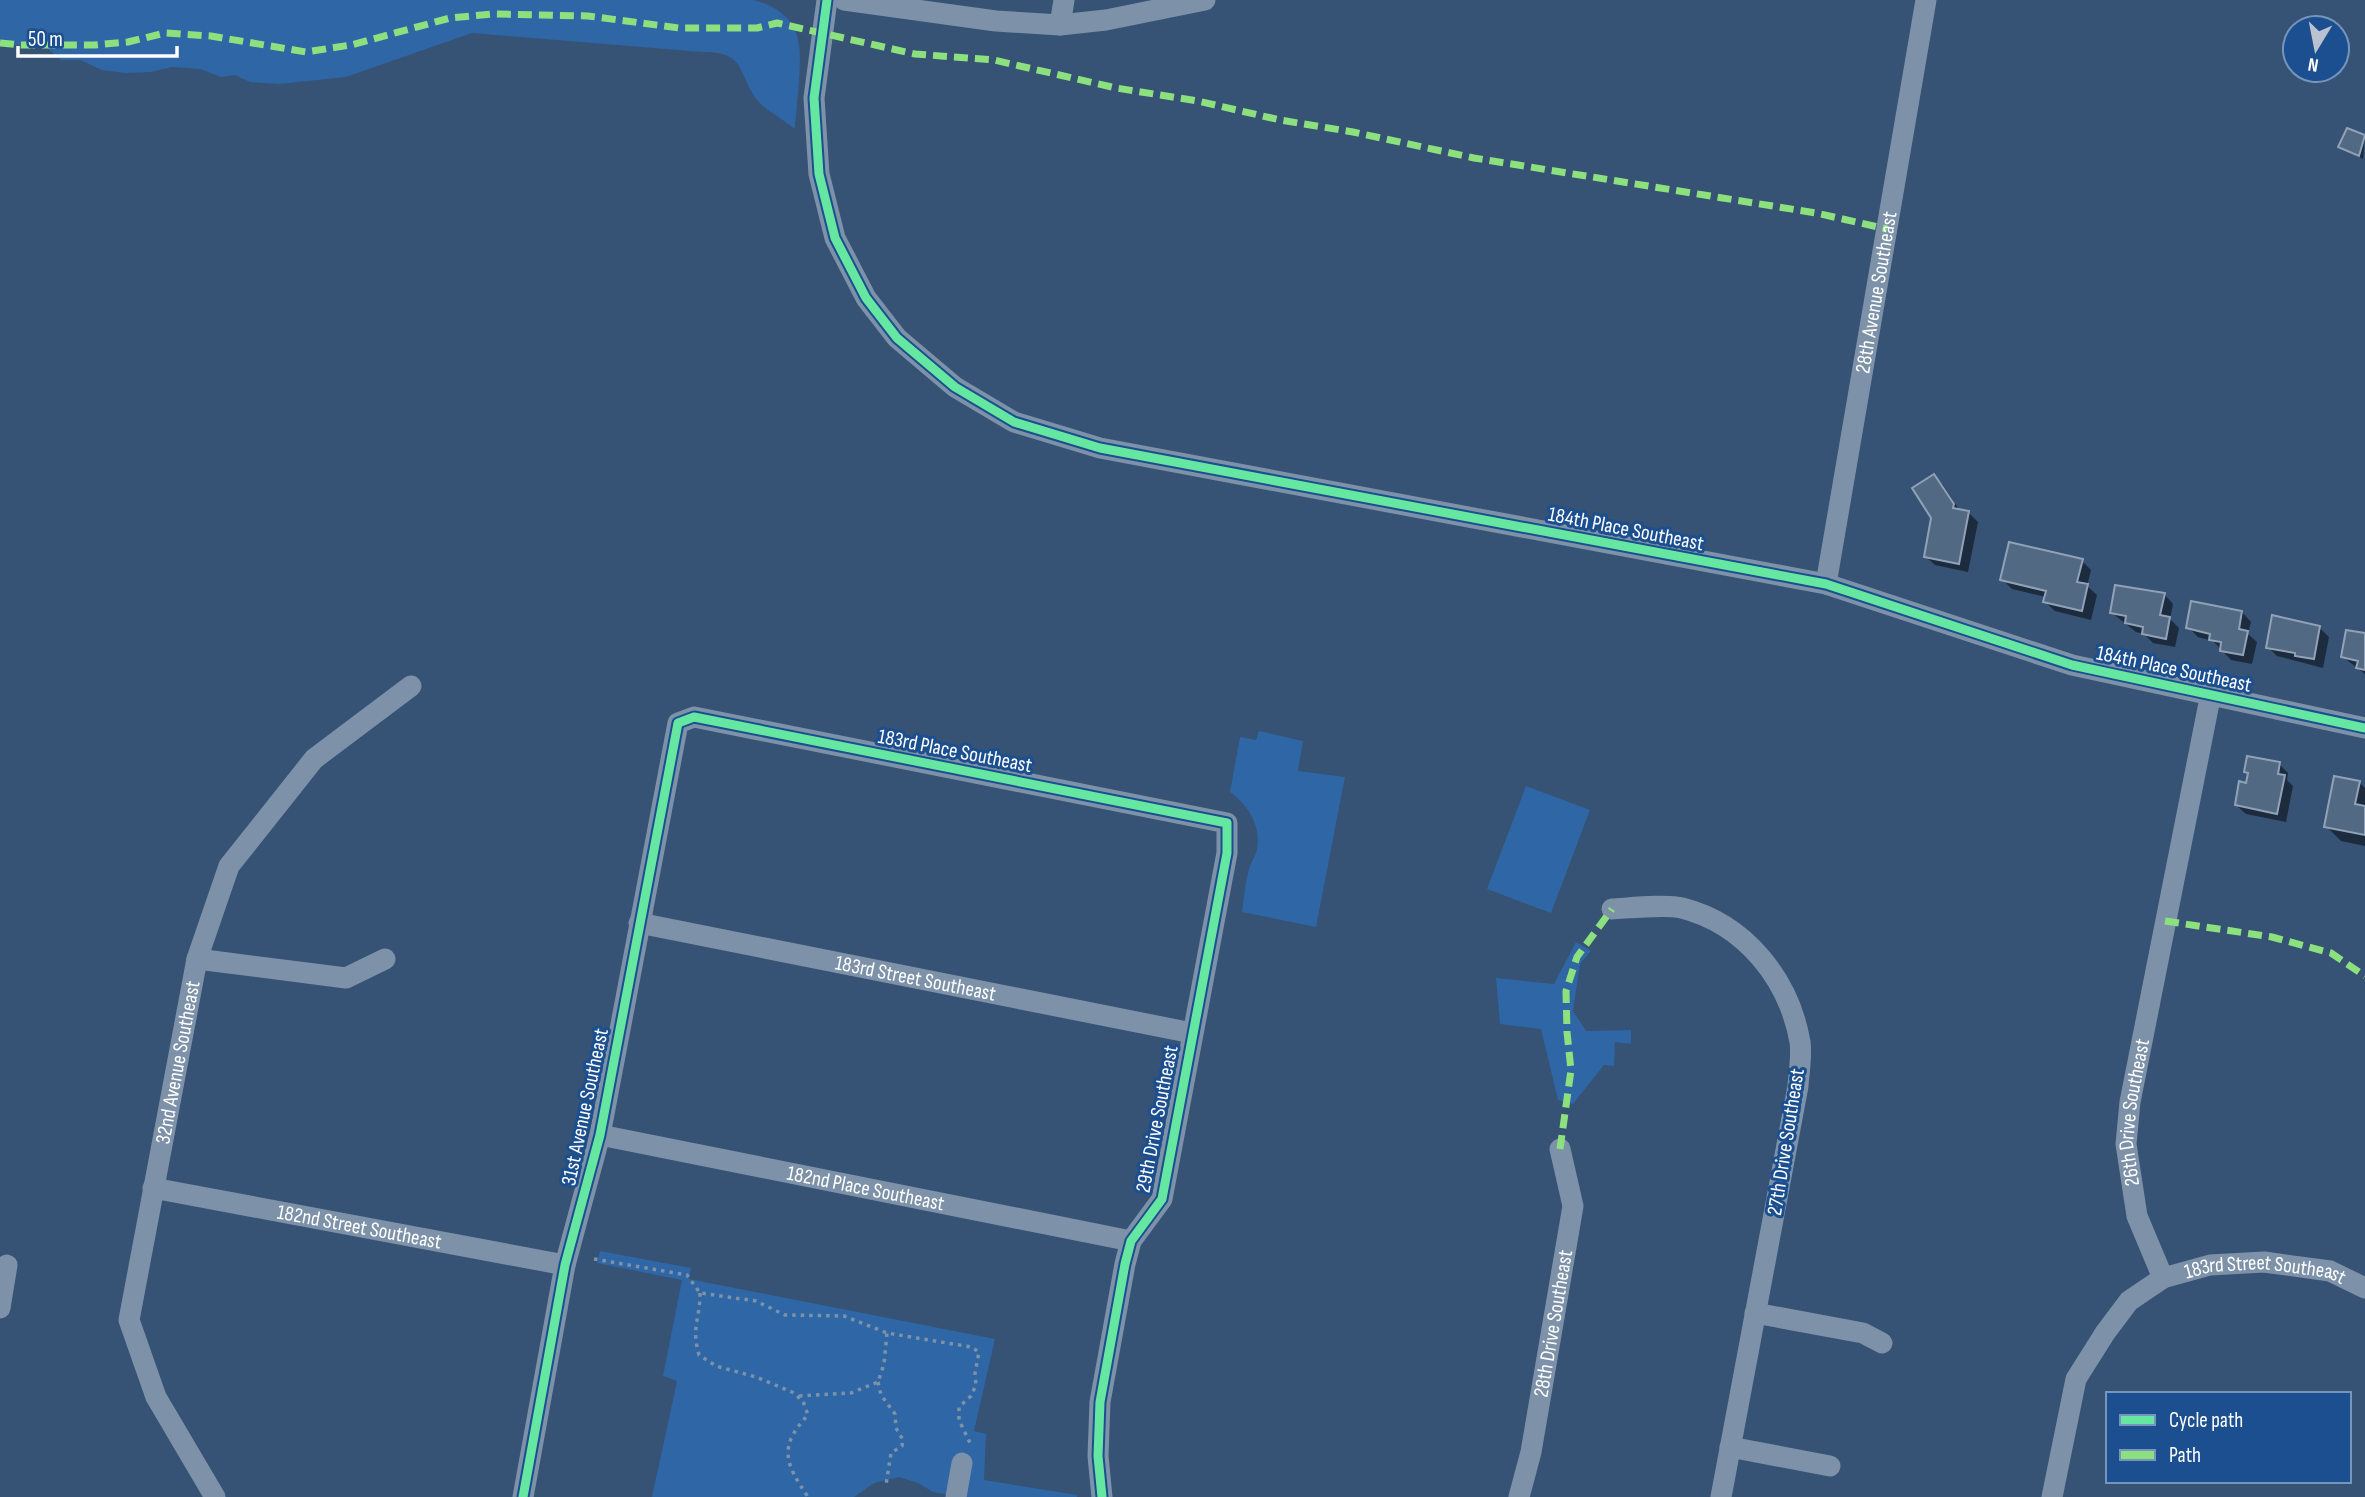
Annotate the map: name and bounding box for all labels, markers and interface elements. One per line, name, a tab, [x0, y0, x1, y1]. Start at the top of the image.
scale bar	[18, 14, 177, 58]
north arrow	[2281, 14, 2351, 84]
text: 50 m	[28, 27, 63, 52]
text: N	[2306, 52, 2320, 76]
street label: 28th Avenue Southeast	[1850, 209, 1902, 375]
street label: 184th Place Southeast	[1546, 502, 1706, 556]
street label: 184th Place Southeast	[2094, 640, 2254, 698]
street label: 183rd Place Southeast	[876, 724, 1034, 778]
street label: 183rd Street Southeast	[833, 950, 998, 1006]
street label: 32nd Avenue Southeast	[150, 978, 205, 1146]
street label: 31st Avenue Southeast	[556, 1026, 614, 1188]
street label: 26th Drive Southeast	[2113, 1037, 2155, 1188]
street label: 29th Drive Southeast	[1130, 1043, 1184, 1195]
street label: 27th Drive Southeast	[1762, 1067, 1810, 1217]
street label: 182nd Place Southeast	[785, 1160, 947, 1216]
street label: 182nd Street Southeast	[275, 1199, 444, 1254]
street label: 28th Drive Southeast	[1528, 1248, 1578, 1399]
street label: 183rd Street Southeast	[2181, 1249, 2350, 1289]
legend	[2106, 1392, 2351, 1483]
text: Cycle path	[2169, 1408, 2243, 1433]
text: Path	[2169, 1443, 2201, 1468]

